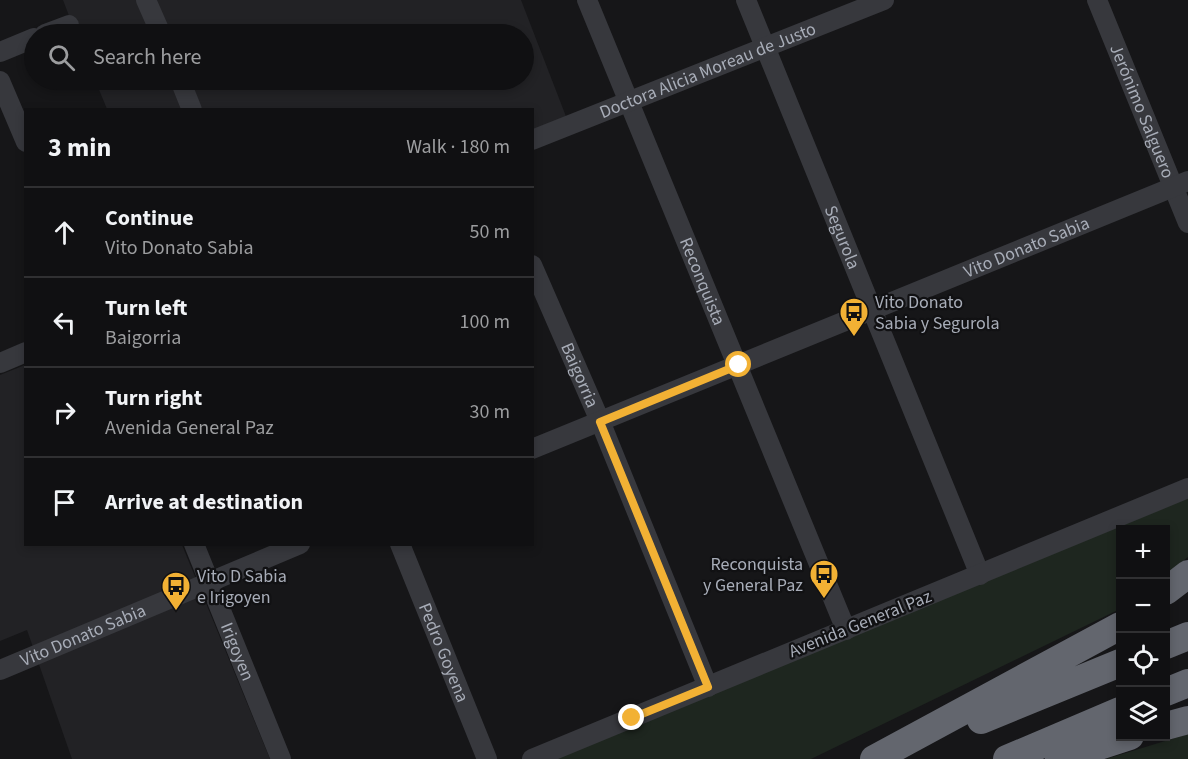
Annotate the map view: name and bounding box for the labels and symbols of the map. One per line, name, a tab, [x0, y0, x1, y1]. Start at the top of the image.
street label: Doctora Alicia Moreau de Justo	[596, 16, 820, 124]
street label: Jerónimo Salguero	[1104, 40, 1181, 182]
street label: Segurola	[818, 201, 867, 273]
street label: Vito Donato Sabia	[960, 210, 1093, 284]
street label: Reconquista	[673, 234, 732, 329]
place label: Vito Donato Sabia y Segurola	[875, 290, 999, 336]
bus stop icon: Vito Donato Sabia y Segurola	[838, 296, 870, 338]
street label: Baigorria	[555, 339, 605, 411]
route start	[725, 351, 751, 377]
place label: Reconquista y General Paz	[703, 552, 803, 598]
bus stop icon: Reconquista y General Paz	[808, 558, 840, 600]
place label: Vito D Sabia e Irigoyen	[197, 564, 287, 610]
bus stop icon: Vito D Sabia e Irigoyen	[160, 570, 192, 612]
street label: Avenida General Paz	[785, 584, 935, 664]
street label: Vito Donato Sabia	[16, 598, 150, 673]
street label: Pedro Goyena	[413, 599, 475, 706]
street label: Irigoyen	[214, 619, 261, 685]
route end	[618, 704, 644, 730]

